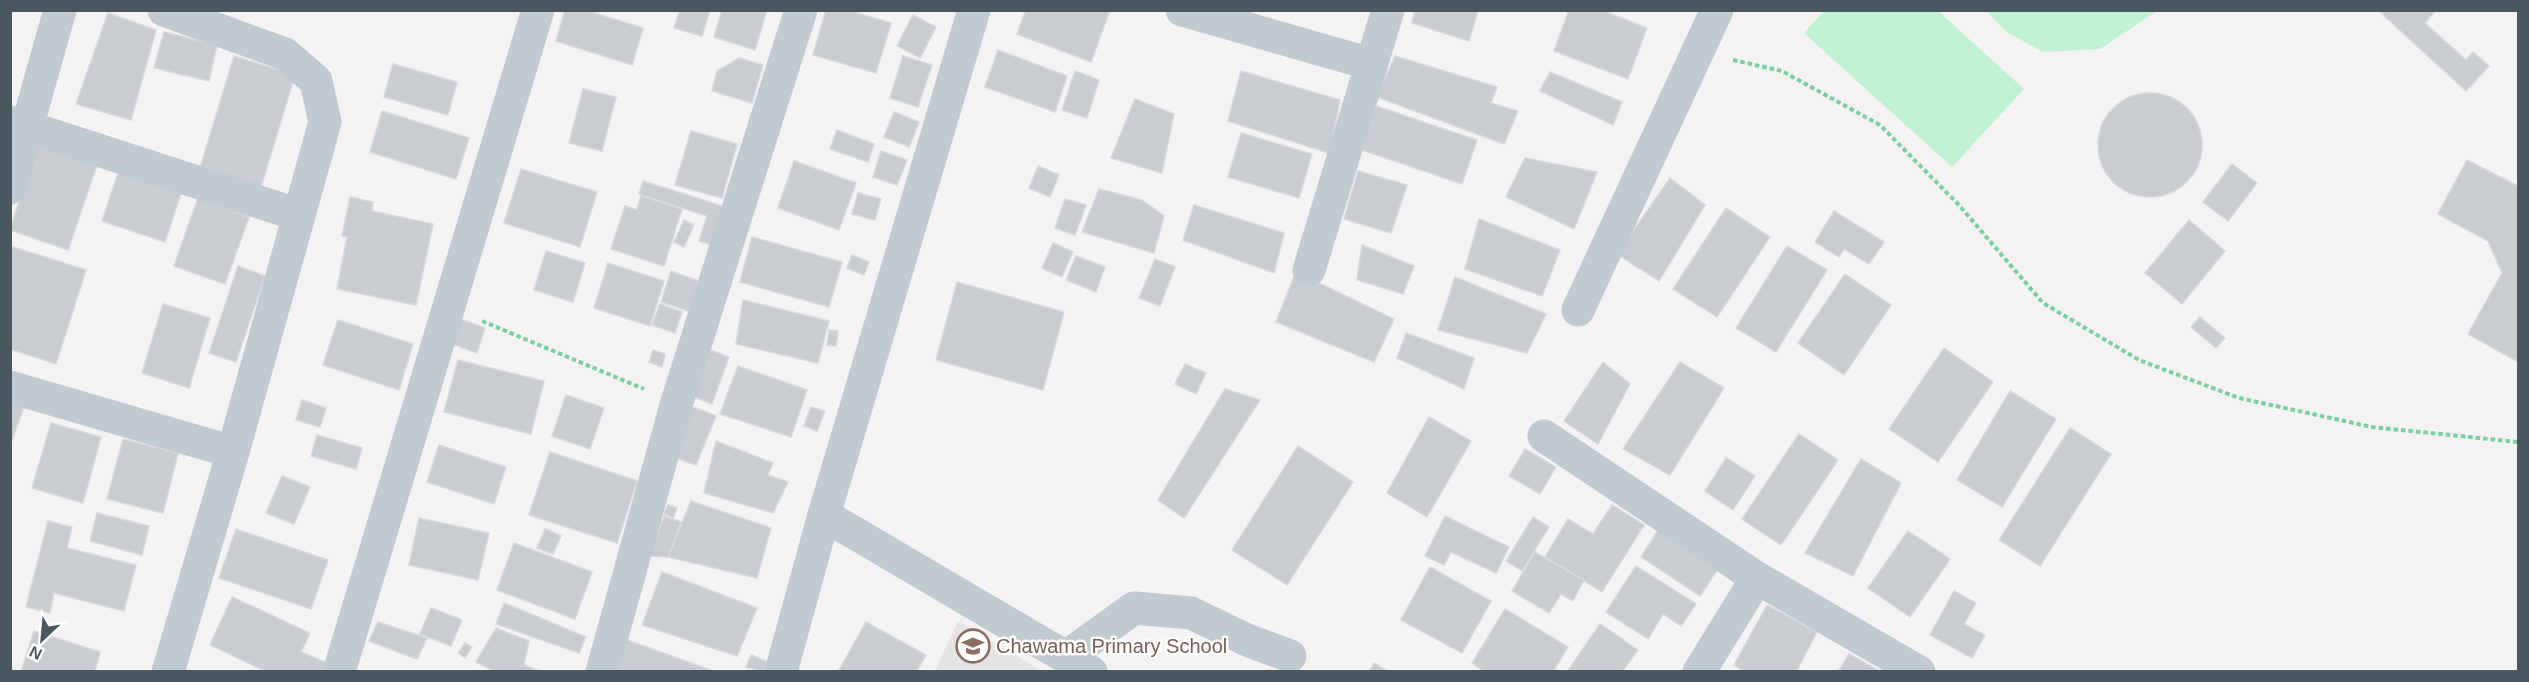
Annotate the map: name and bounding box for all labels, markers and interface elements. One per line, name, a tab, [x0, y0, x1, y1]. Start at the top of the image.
north arrow	[12, 610, 72, 670]
school or university icon: Chawama Primary School	[955, 628, 991, 664]
place label: Chawama Primary School	[996, 635, 1227, 657]
text: N	[27, 643, 45, 663]

